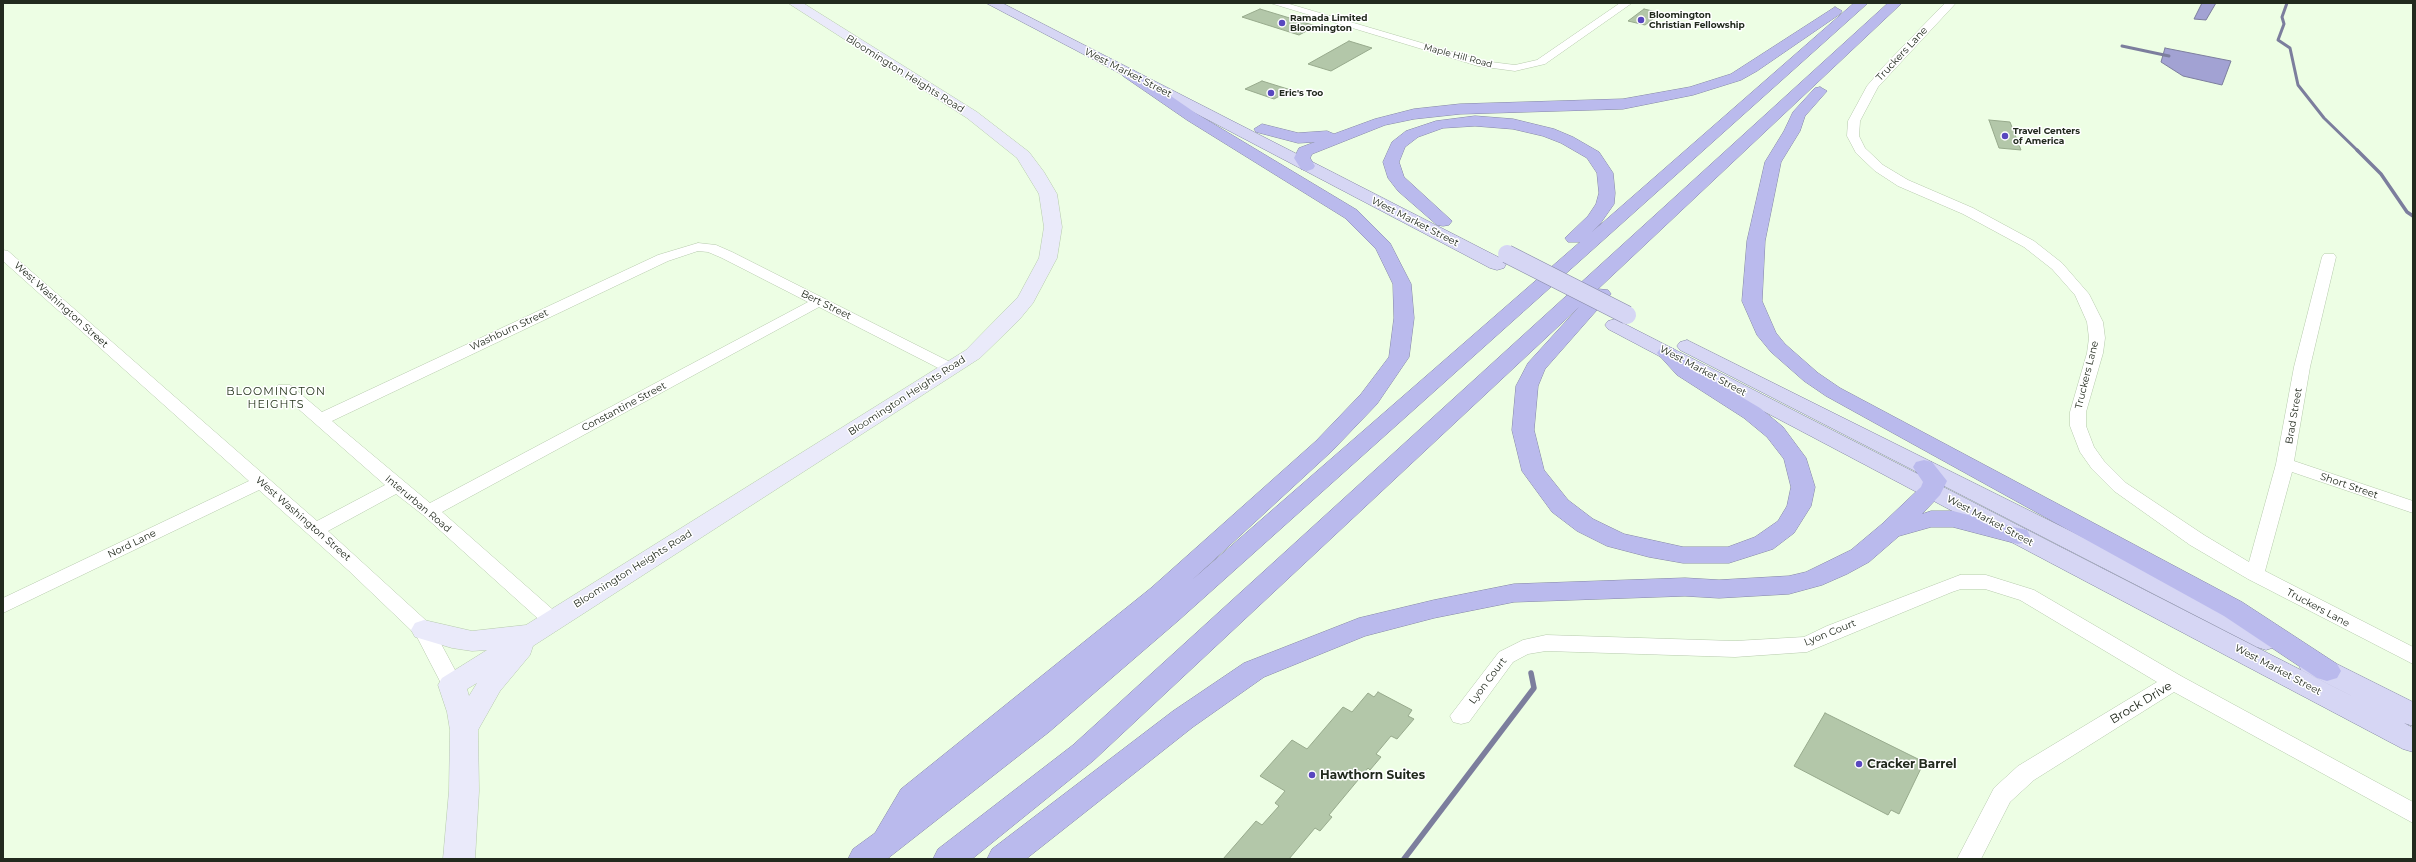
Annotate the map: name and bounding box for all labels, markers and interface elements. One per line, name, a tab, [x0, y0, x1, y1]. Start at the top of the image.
place label: Bloomington Christian Fellowship	[1649, 10, 1745, 31]
place label: Ramada Limited Bloomington	[1290, 13, 1367, 34]
marker: Bloomington Christian Fellowship	[1636, 15, 1646, 25]
marker: Ramada Limited Bloomington	[1277, 18, 1287, 28]
street label: Truckers Lane	[1874, 24, 1930, 84]
street label: Bloomington Heights Road	[844, 33, 966, 115]
street label: Maple Hill Road	[1422, 42, 1494, 70]
street label: West Market Street	[1082, 46, 1174, 100]
marker: Eric's Too	[1266, 88, 1276, 98]
place label: Eric's Too	[1279, 88, 1323, 98]
place label: Travel Centers of America	[2013, 126, 2080, 147]
marker: Travel Centers of America	[2000, 131, 2010, 141]
street label: West Market Street	[1369, 195, 1461, 249]
street label: West Washington Street	[12, 260, 110, 350]
street label: Bert Street	[799, 288, 853, 322]
street label: Washburn Street	[468, 307, 550, 353]
street label: Truckers Lane	[2073, 340, 2101, 410]
street label: West Market Street	[1658, 343, 1748, 399]
street label: Bloomington Heights Road	[846, 354, 968, 438]
street label: Constantine Street	[580, 380, 668, 434]
district label: BLOOMINGTON HEIGHTS	[226, 385, 326, 411]
street label: Brad Street	[2283, 387, 2305, 445]
street label: Short Street	[2319, 471, 2379, 501]
street label: Interurban Road	[383, 473, 453, 535]
street label: West Washington Street	[253, 474, 353, 564]
street label: West Market Street	[1945, 493, 2035, 549]
street label: Nord Lane	[106, 527, 158, 561]
street label: Bloomington Heights Road	[572, 528, 694, 610]
street label: Truckers Lane	[2284, 586, 2352, 630]
street label: Lyon Court	[1802, 617, 1858, 649]
street label: West Market Street	[2233, 642, 2323, 698]
street label: Lyon Court	[1467, 655, 1509, 707]
street label: Brock Drive	[2107, 679, 2175, 727]
place label: Cracker Barrel	[1867, 757, 1957, 771]
marker: Cracker Barrel	[1854, 759, 1864, 769]
place label: Hawthorn Suites	[1320, 768, 1425, 782]
marker: Hawthorn Suites	[1307, 770, 1317, 780]

